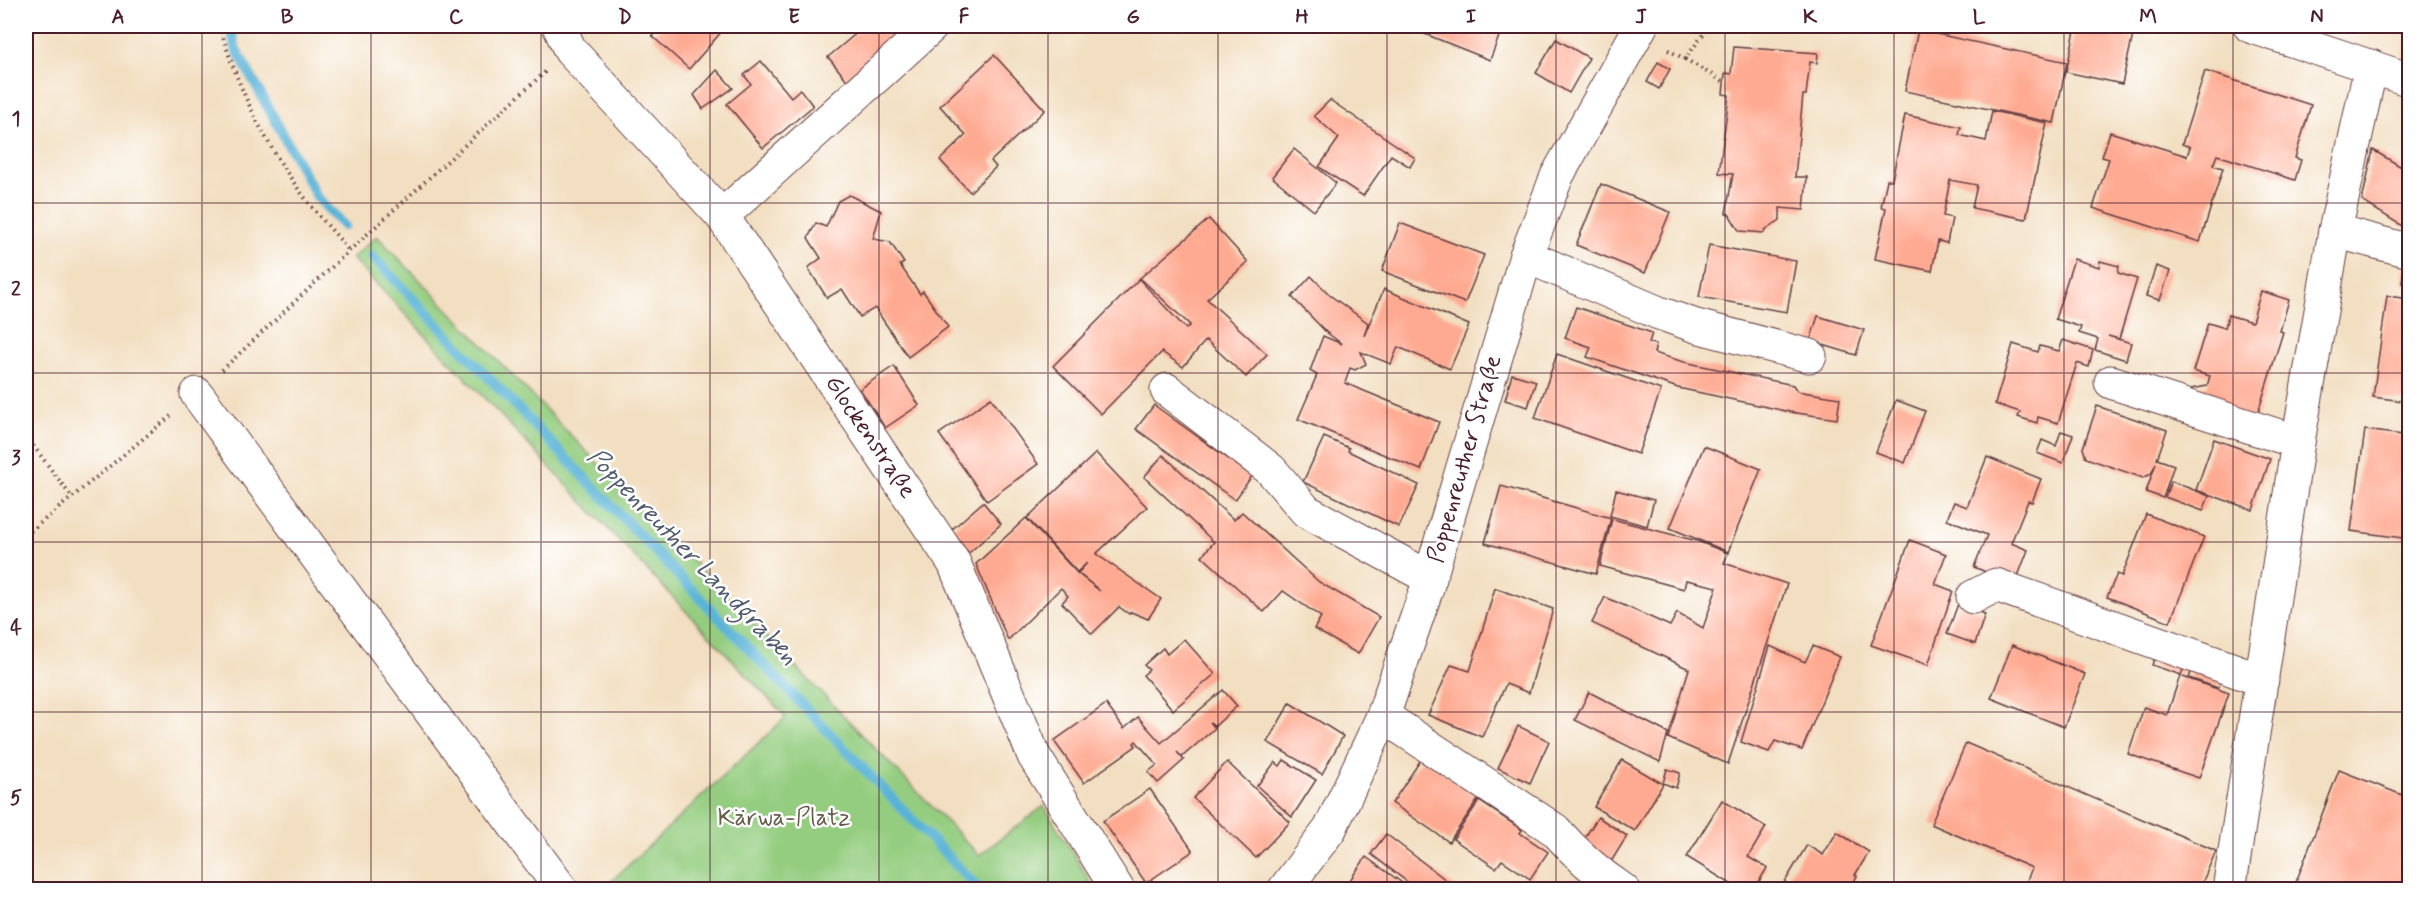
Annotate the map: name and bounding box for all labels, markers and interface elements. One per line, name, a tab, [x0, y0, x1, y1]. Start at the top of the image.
text: A	[111, 4, 125, 31]
text: B	[281, 4, 294, 31]
text: C	[449, 4, 464, 31]
text: D	[618, 4, 632, 31]
text: E	[788, 4, 800, 31]
text: F	[959, 4, 970, 31]
text: G	[1126, 4, 1140, 31]
text: H	[1295, 4, 1309, 31]
text: I	[1466, 4, 1476, 31]
text: J	[1635, 4, 1647, 31]
text: K	[1803, 4, 1818, 31]
text: L	[1973, 4, 1986, 31]
text: M	[2139, 4, 2157, 31]
text: N	[2310, 4, 2324, 31]
text: 1	[12, 106, 20, 133]
text: 2	[11, 276, 21, 303]
street label: Poppenreuther Straße	[1421, 351, 1510, 566]
street label: Glockenstraße	[817, 370, 923, 505]
water label: Poppenreuther Landgraben	[577, 441, 805, 675]
text: 3	[11, 445, 21, 472]
text: 4	[10, 615, 22, 642]
text: 5	[10, 785, 22, 812]
park label: Kärwa-Platz	[718, 803, 851, 834]

